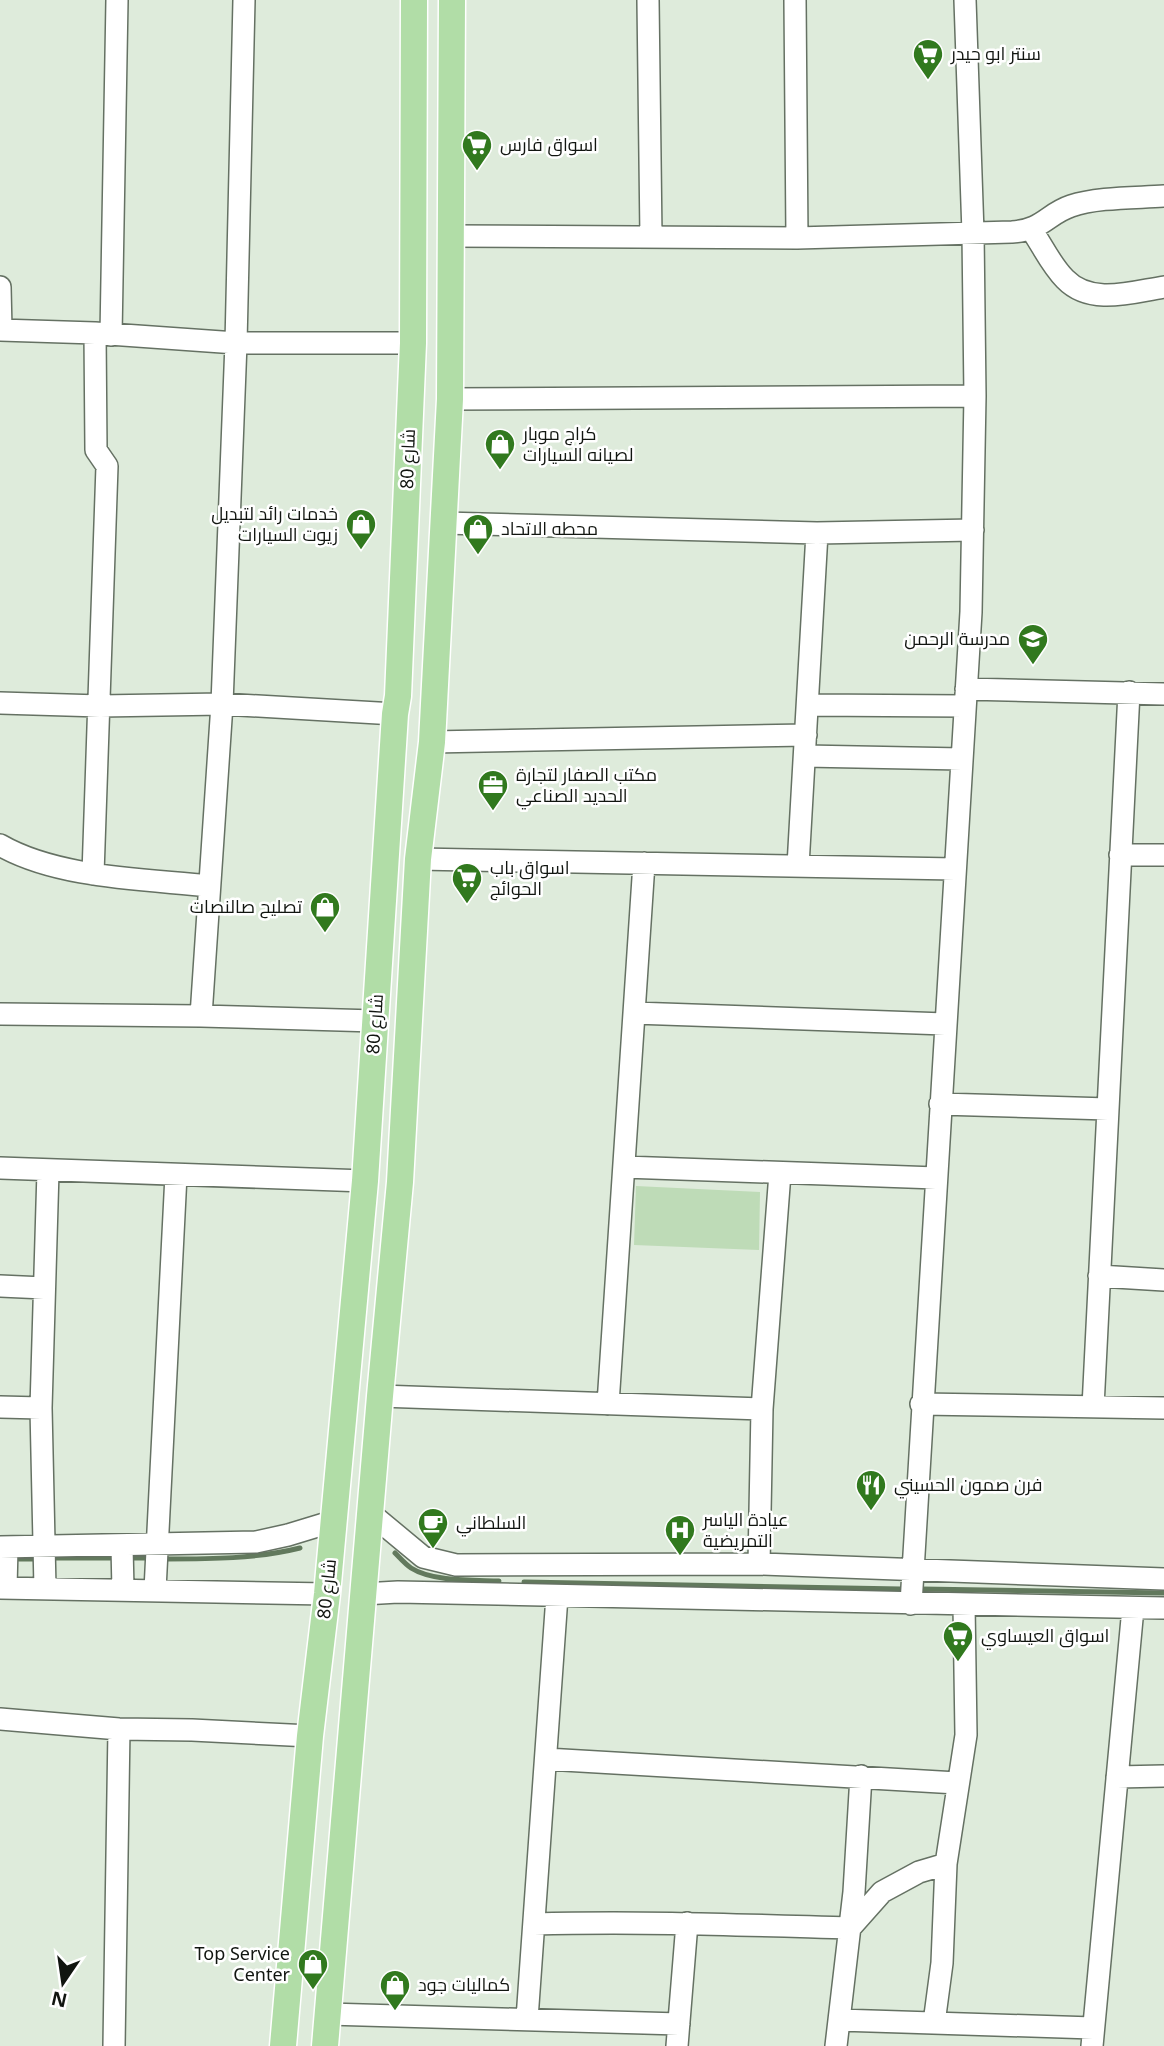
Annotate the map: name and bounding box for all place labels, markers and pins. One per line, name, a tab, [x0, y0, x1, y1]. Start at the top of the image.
supermarket icon: سنتر ابو حيدر	[911, 37, 945, 81]
place label: سنتر ابو حيدر	[950, 41, 1041, 65]
supermarket icon: اسواق فارس	[460, 128, 494, 172]
place label: اسواق فارس	[500, 132, 598, 157]
place label: كراج موبار لصيانه السيارات	[522, 421, 633, 466]
shop icon: كراج موبار لصيانه السيارات	[483, 427, 517, 471]
place label: خدمات رائد لتبديل زيوت السيارات	[211, 501, 338, 546]
shop icon: خدمات رائد لتبديل زيوت السيارات	[344, 507, 378, 551]
shop icon: محطه الاتحاد	[461, 512, 495, 556]
place label: محطه الاتحاد	[501, 516, 598, 540]
school or university icon: مدرسة الرحمن	[1016, 622, 1050, 666]
place label: مدرسة الرحمن	[904, 626, 1010, 650]
place label: مكتب الصفار لتجارة الحديد الصناعي	[516, 762, 657, 810]
office icon: مكتب الصفار لتجارة الحديد الصناعي	[476, 768, 510, 812]
place label: اسواق باب الحوائج	[490, 855, 570, 901]
supermarket icon: اسواق باب الحوائج	[450, 861, 484, 905]
shop icon: تصليح صالنصات	[308, 890, 342, 934]
place label: تصليح صالنصات	[190, 894, 302, 919]
restaurant icon: فرن صمون الحسيني	[854, 1468, 888, 1512]
place label: فرن صمون الحسيني	[894, 1472, 1042, 1499]
cafe icon: السلطاني	[416, 1506, 450, 1550]
place label: عيادة الياسر التمريضية	[702, 1507, 789, 1552]
place label: السلطاني	[456, 1510, 526, 1537]
hospital icon: عيادة الياسر التمريضية	[663, 1513, 697, 1557]
supermarket icon: اسواق العيساوي	[941, 1619, 975, 1663]
place label: اسواق العيساوي	[981, 1623, 1109, 1650]
place label: Top Service Center	[195, 1941, 291, 1986]
shop icon: Top Service Center	[296, 1947, 330, 1991]
shop icon: كماليات جود	[378, 1968, 412, 2012]
place label: كماليات جود	[418, 1972, 510, 1996]

